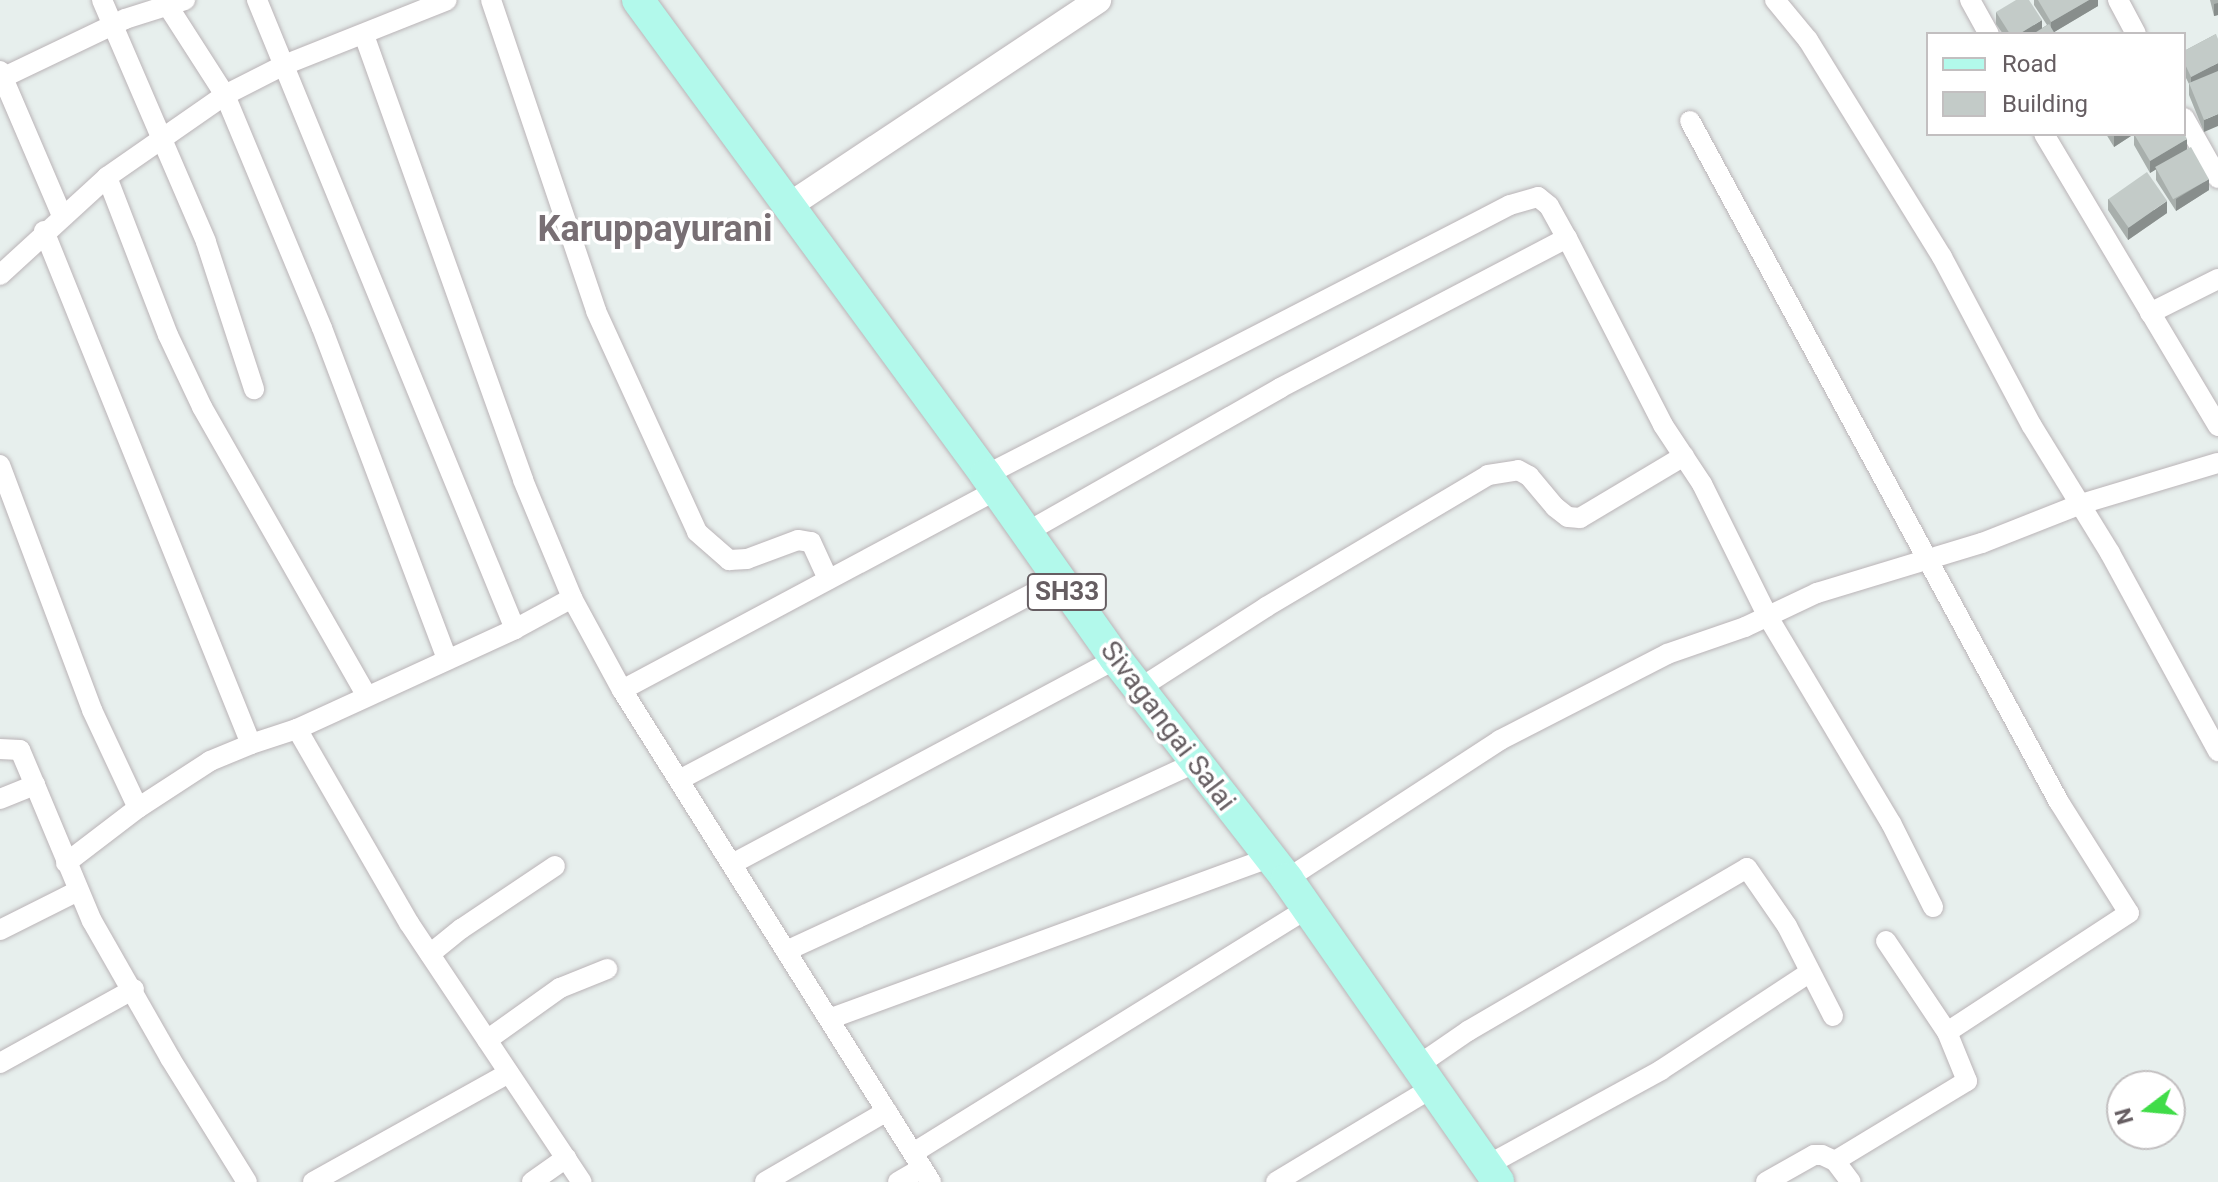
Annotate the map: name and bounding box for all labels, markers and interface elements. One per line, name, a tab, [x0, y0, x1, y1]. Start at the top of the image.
legend	[1926, 32, 2186, 136]
text: Road	[2002, 50, 2057, 78]
text: Building	[2002, 90, 2088, 118]
district label: Karuppayurani	[538, 208, 772, 252]
road number: SH33	[1025, 570, 1109, 614]
street label: Sivagangai Salai	[1093, 634, 1243, 818]
north arrow	[2106, 1070, 2186, 1150]
text: N	[2110, 1105, 2139, 1127]

